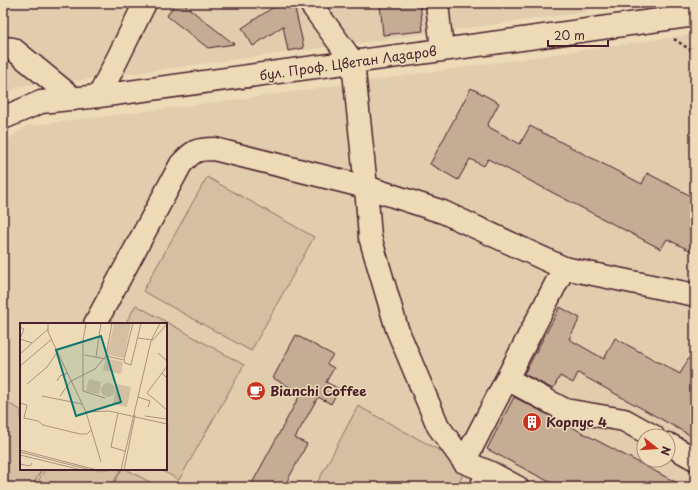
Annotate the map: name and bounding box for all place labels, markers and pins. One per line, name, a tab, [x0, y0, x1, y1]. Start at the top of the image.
cafe icon: Bianchi Coffee	[245, 380, 267, 402]
place label: Bianchi Coffee	[270, 381, 367, 400]
building icon: Корпус 4	[521, 411, 543, 433]
place label: Корпус 4	[546, 412, 607, 431]

